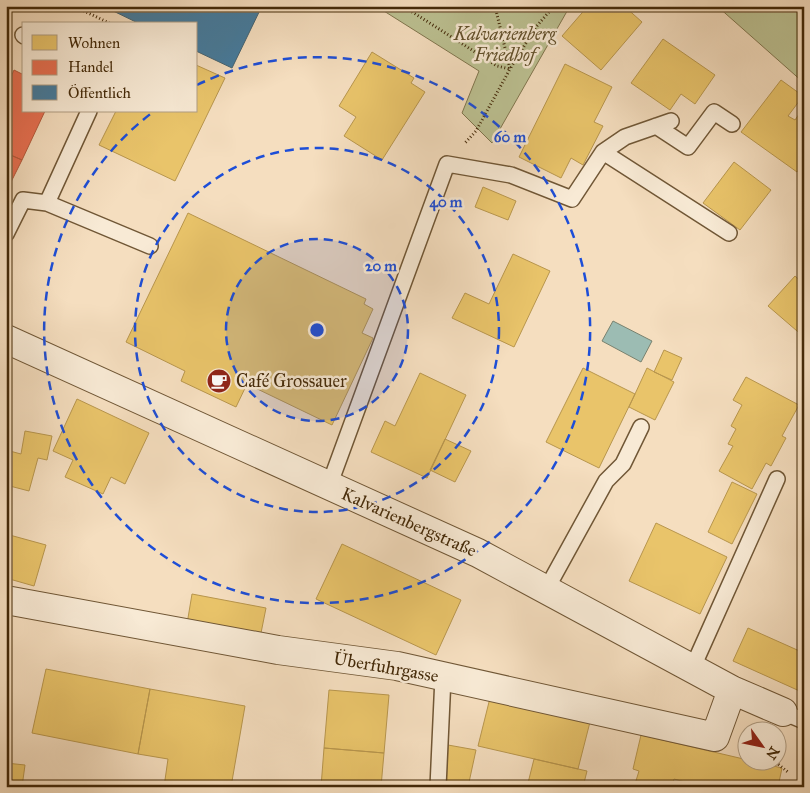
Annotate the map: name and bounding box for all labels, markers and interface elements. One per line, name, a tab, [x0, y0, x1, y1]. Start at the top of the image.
legend	[22, 22, 198, 112]
park label: Kalvarienberg Friedhof	[453, 23, 557, 66]
text: Wohnen	[68, 34, 120, 52]
text: Handel	[68, 58, 114, 76]
text: Öffentlich	[68, 83, 131, 102]
text: 60 m	[494, 128, 527, 146]
text: 40 m	[430, 193, 463, 212]
text: 20 m	[365, 257, 397, 275]
centre of rings	[308, 321, 326, 339]
cafe icon: Café Grossauer	[206, 368, 232, 394]
place label: Café Grossauer	[236, 370, 347, 392]
street label: Kalvarienbergstraße	[338, 482, 480, 563]
street label: Überfuhrgasse	[331, 646, 441, 688]
north arrow	[738, 720, 788, 770]
text: N	[762, 743, 783, 763]

